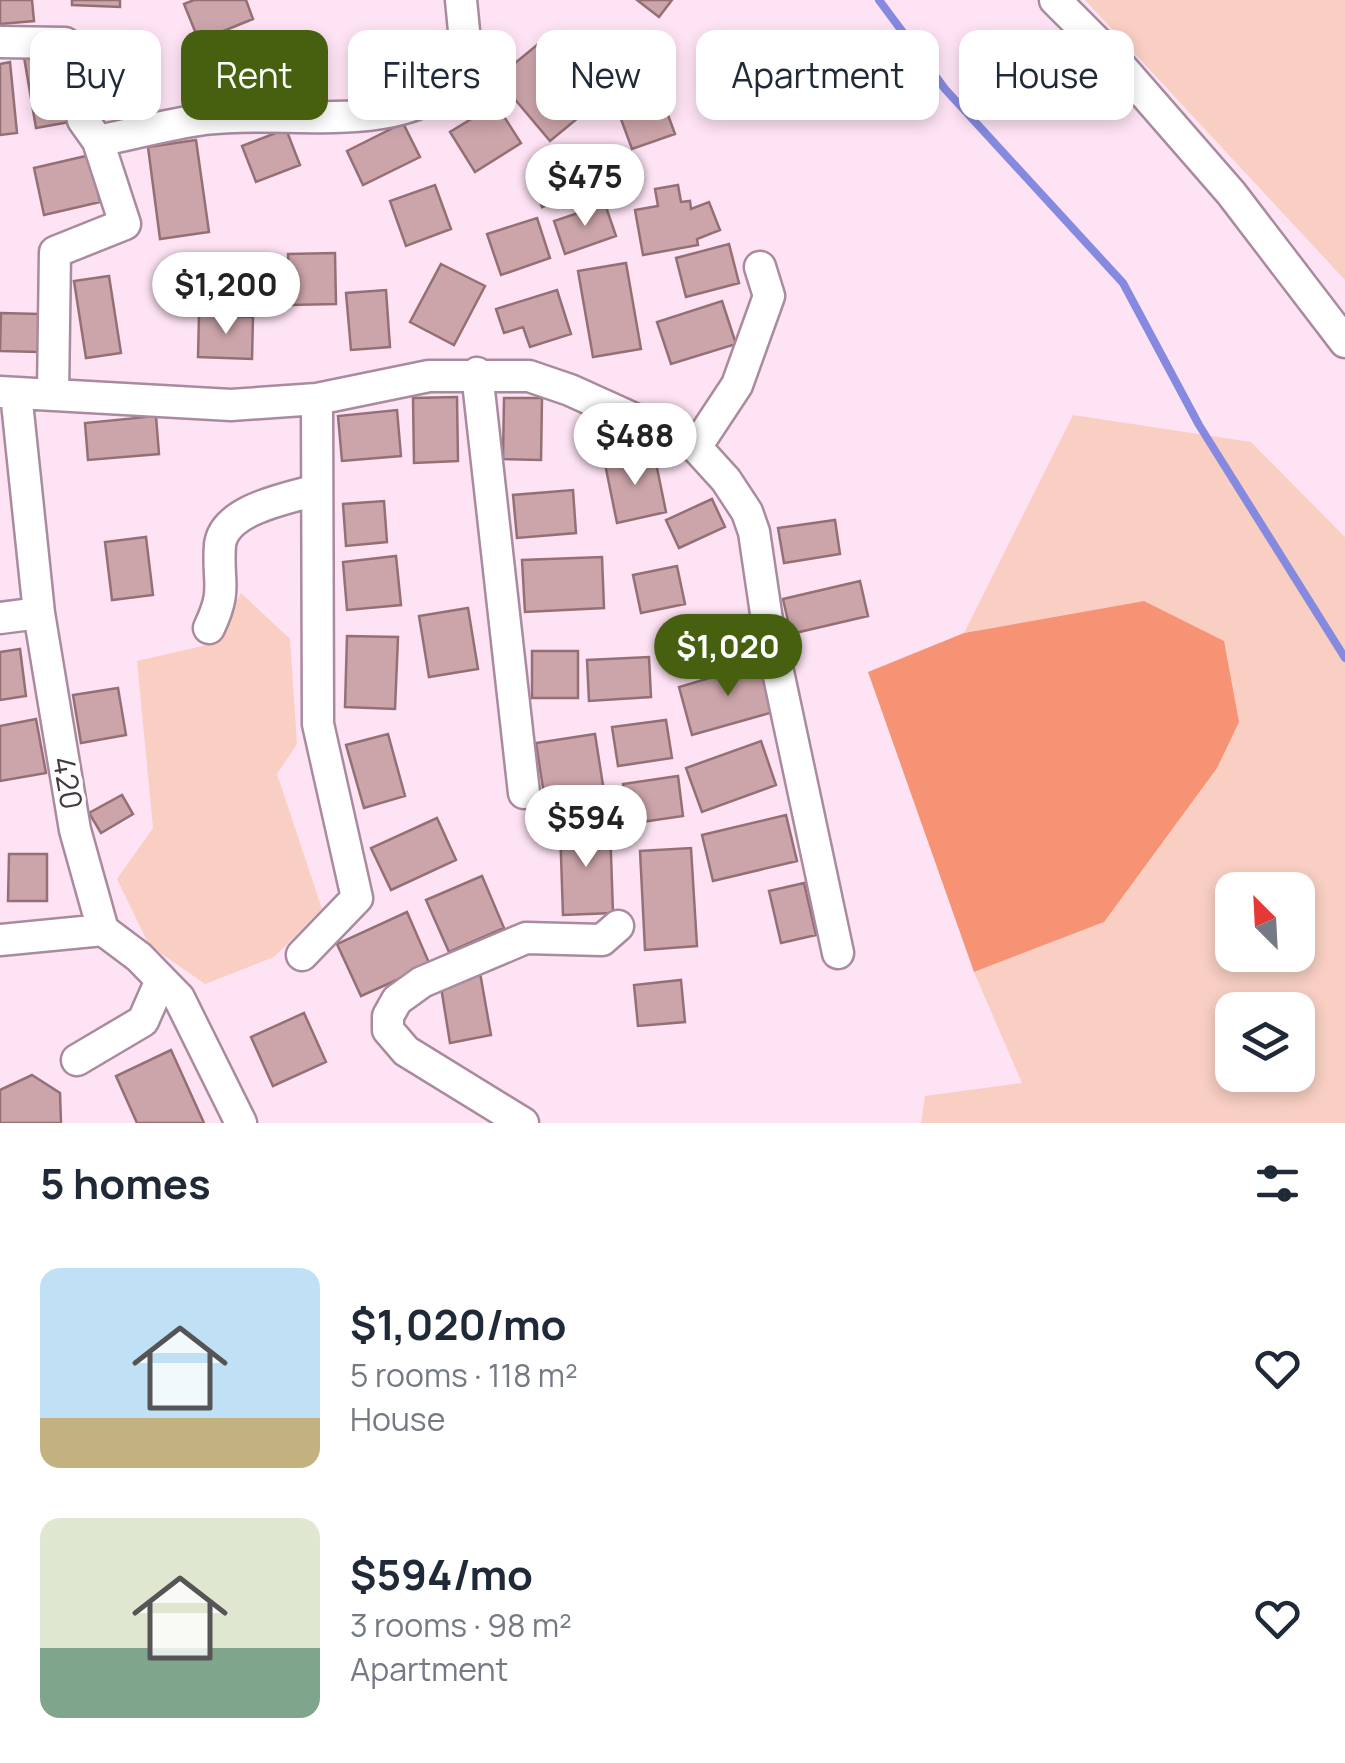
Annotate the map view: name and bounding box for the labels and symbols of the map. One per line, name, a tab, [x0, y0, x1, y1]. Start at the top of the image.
pin: $475	[526, 144, 644, 229]
pin: $1,200	[145, 252, 307, 337]
pin: $488	[576, 403, 694, 488]
pin: $1,020	[647, 614, 809, 699]
street label: 420	[44, 753, 93, 812]
pin: $594	[527, 785, 645, 870]
north arrow	[1215, 872, 1315, 972]

